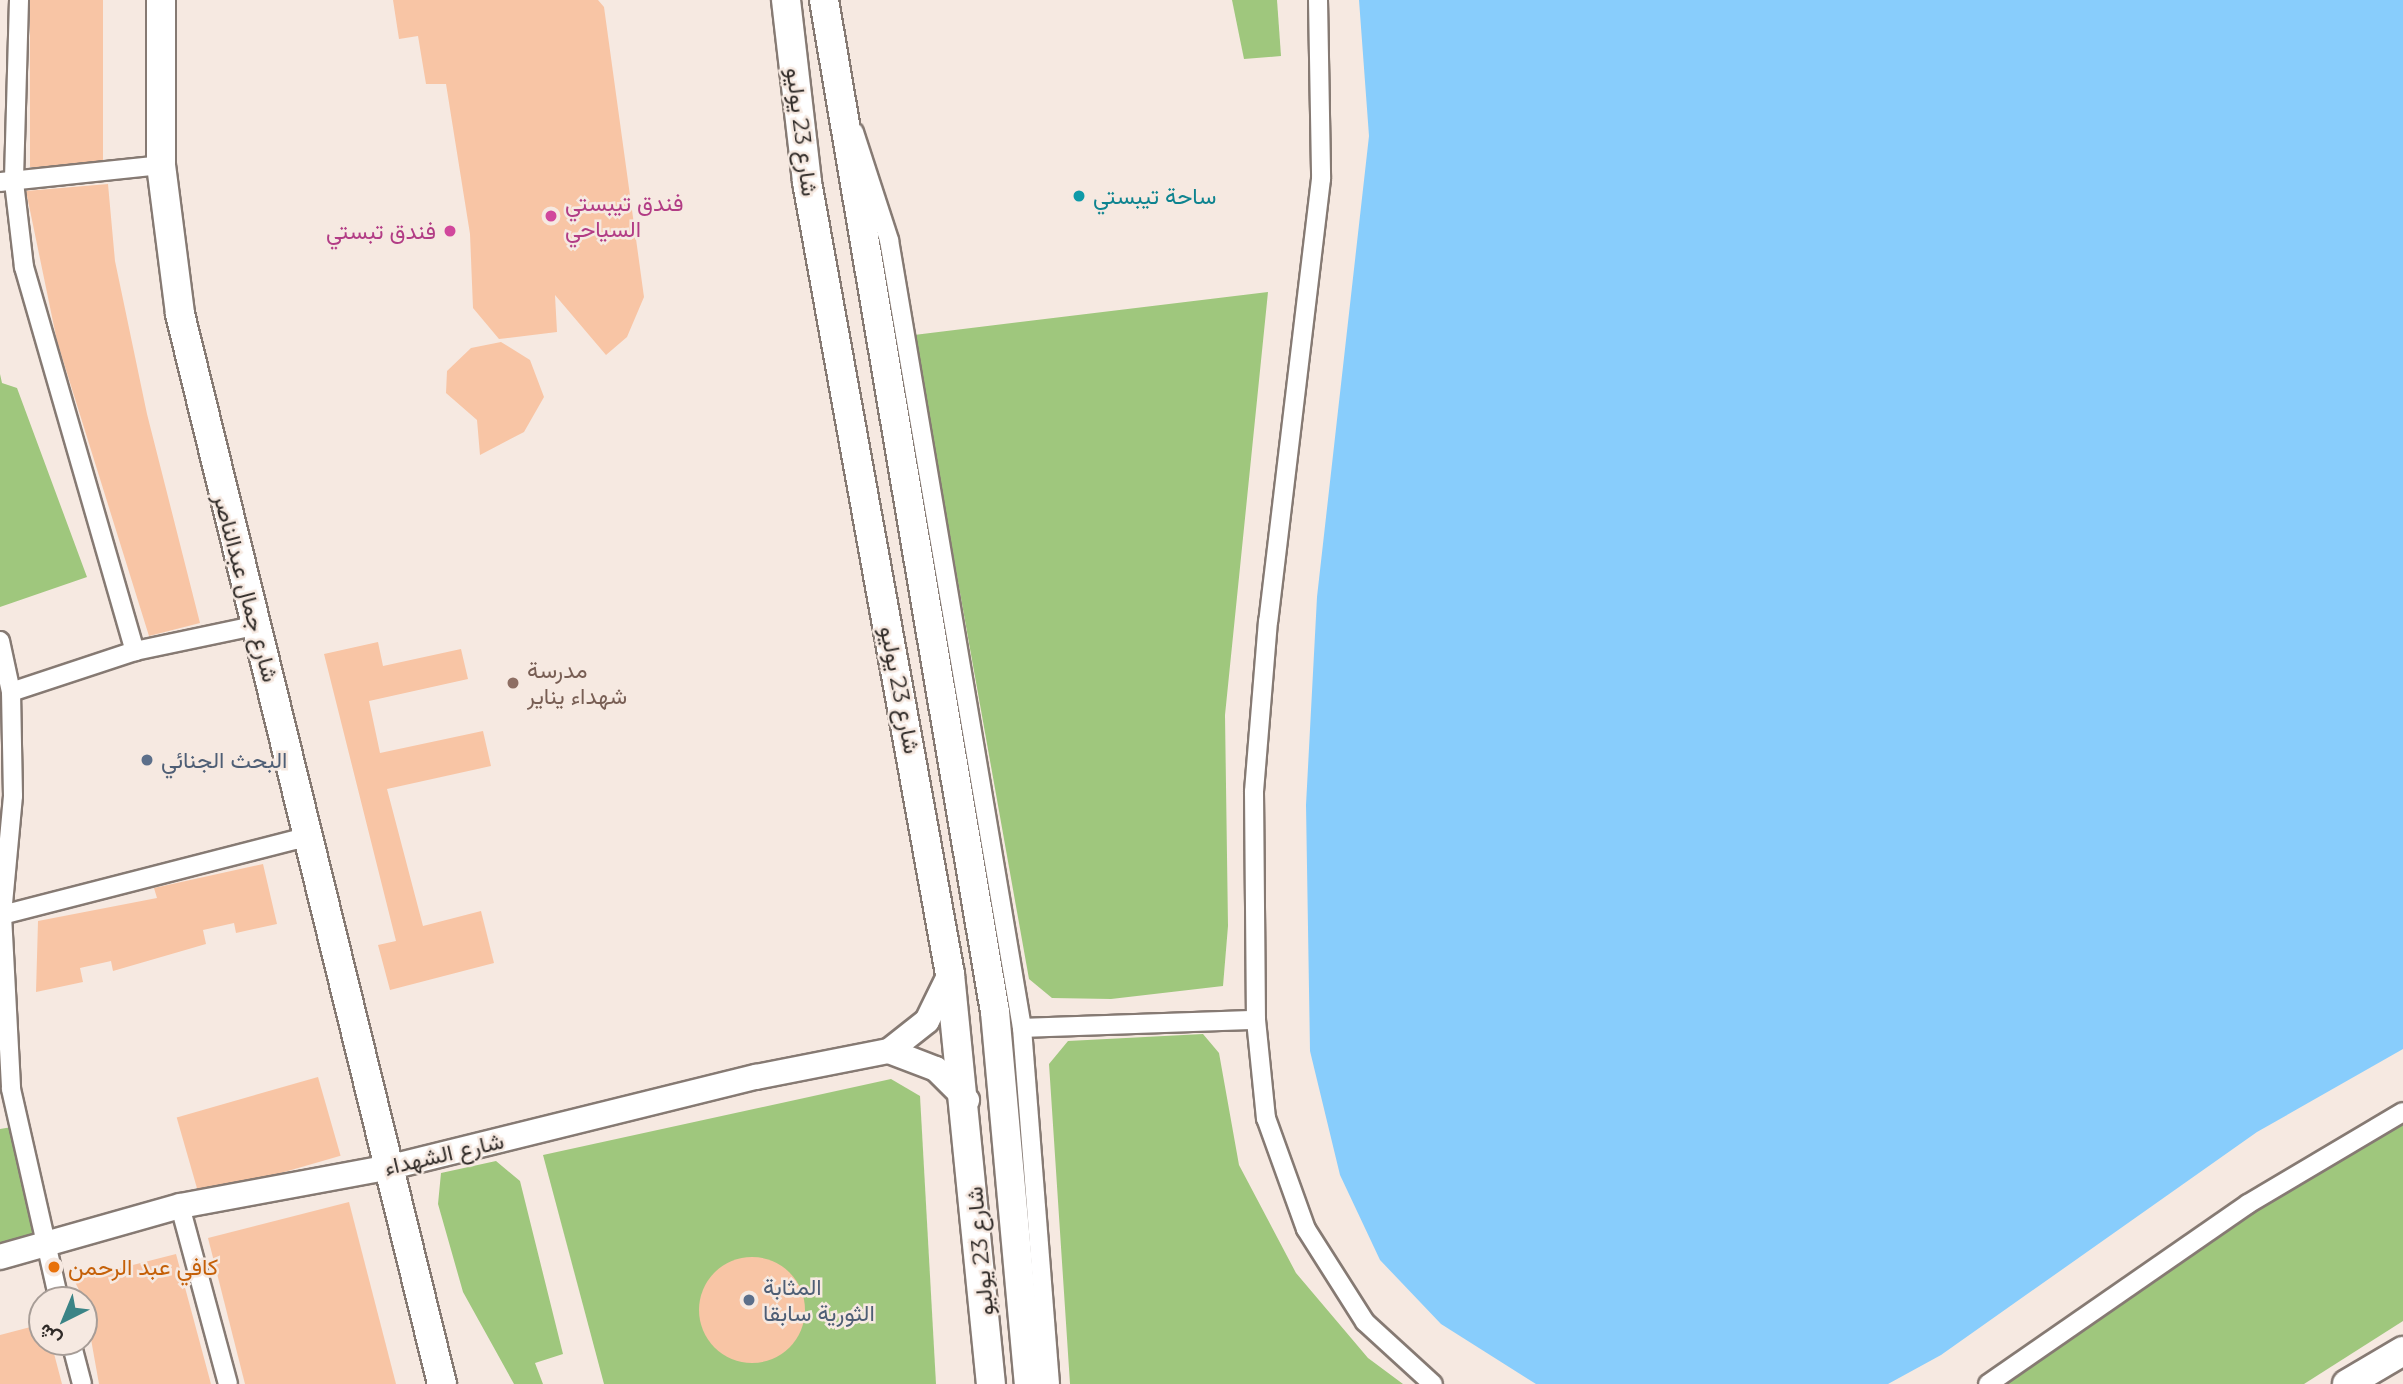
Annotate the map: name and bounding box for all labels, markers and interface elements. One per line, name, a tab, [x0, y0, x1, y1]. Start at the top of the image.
street label: شارع 23 يوليو	[780, 66, 824, 198]
place label: ساحة تيبستي	[1093, 182, 1216, 210]
marker: ساحة تيبستي	[1071, 188, 1087, 204]
place label: فندق تيبستي السياحي	[565, 189, 683, 243]
marker: فندق تيبستي السياحي	[543, 208, 559, 224]
place label: فندق تبستي	[326, 217, 436, 245]
marker: فندق تبستي	[442, 223, 458, 239]
street label: شارع جمال عبدالناصر	[208, 491, 284, 685]
street label: شارع 23 يوليو	[874, 624, 926, 756]
place label: مدرسة شهداء يناير	[527, 656, 627, 710]
marker: مدرسة شهداء يناير	[505, 675, 521, 691]
place label: البحث الجنائي	[161, 746, 287, 774]
marker: البحث الجنائي	[139, 752, 155, 768]
street label: شارع الشهداء	[381, 1127, 507, 1181]
street label: شارع 23 يوليو	[961, 1185, 999, 1317]
place label: كافي عبد الرحمن	[68, 1253, 218, 1281]
marker: كافي عبد الرحمن	[46, 1259, 62, 1275]
place label: المثابة الثورية سابقا	[763, 1273, 875, 1327]
north arrow	[28, 1286, 98, 1356]
marker: المثابة الثورية سابقا	[741, 1292, 757, 1308]
text: ش	[34, 1319, 66, 1351]

